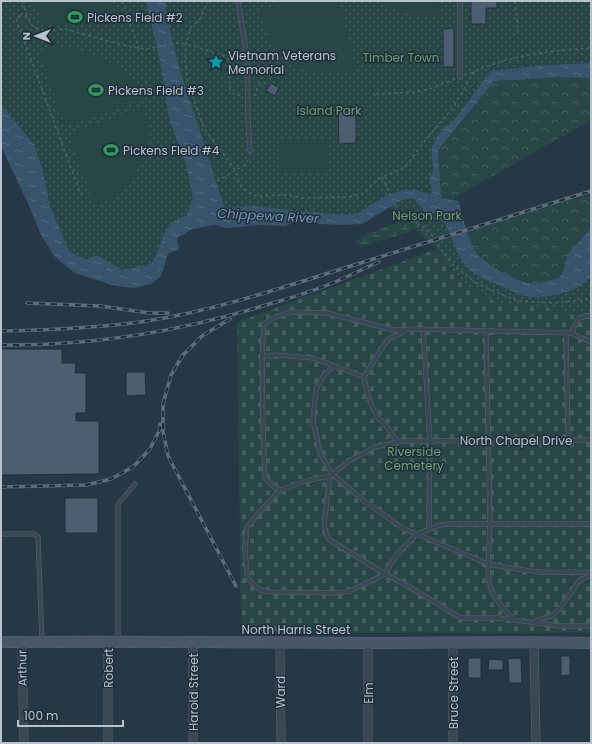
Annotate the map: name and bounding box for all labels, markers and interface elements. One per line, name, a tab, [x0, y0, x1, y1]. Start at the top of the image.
sports icon: Pickens Field #2	[66, 8, 84, 26]
place label: Pickens Field #2	[87, 9, 183, 26]
north arrow	[16, 16, 56, 56]
text: N	[18, 32, 34, 40]
place label: Vietnam Veterans Memorial	[228, 47, 336, 78]
park label: Timber Town	[363, 49, 439, 66]
place icon: Vietnam Veterans Memorial	[207, 53, 225, 71]
sports icon: Pickens Field #3	[87, 81, 105, 99]
place label: Pickens Field #3	[108, 82, 204, 99]
park label: Island Park	[297, 102, 362, 119]
sports icon: Pickens FIeld #4	[102, 141, 120, 159]
place label: Pickens FIeld #4	[123, 142, 220, 159]
water label: Chippewa River	[217, 204, 320, 228]
park label: Nelson Park	[392, 207, 463, 224]
street label: North Chapel Drive	[460, 432, 572, 449]
park label: Riverside Cemetery	[384, 443, 444, 474]
street label: North Harris Street	[242, 621, 350, 638]
street label: Robert	[100, 648, 117, 688]
street label: Arthur	[13, 649, 31, 687]
street label: Harold Street	[185, 653, 202, 731]
street label: Bruce Street	[445, 657, 462, 729]
street label: Ward	[272, 676, 289, 708]
street label: Elm	[360, 682, 377, 704]
scale bar	[18, 702, 123, 728]
text: 100 m	[24, 707, 58, 724]

